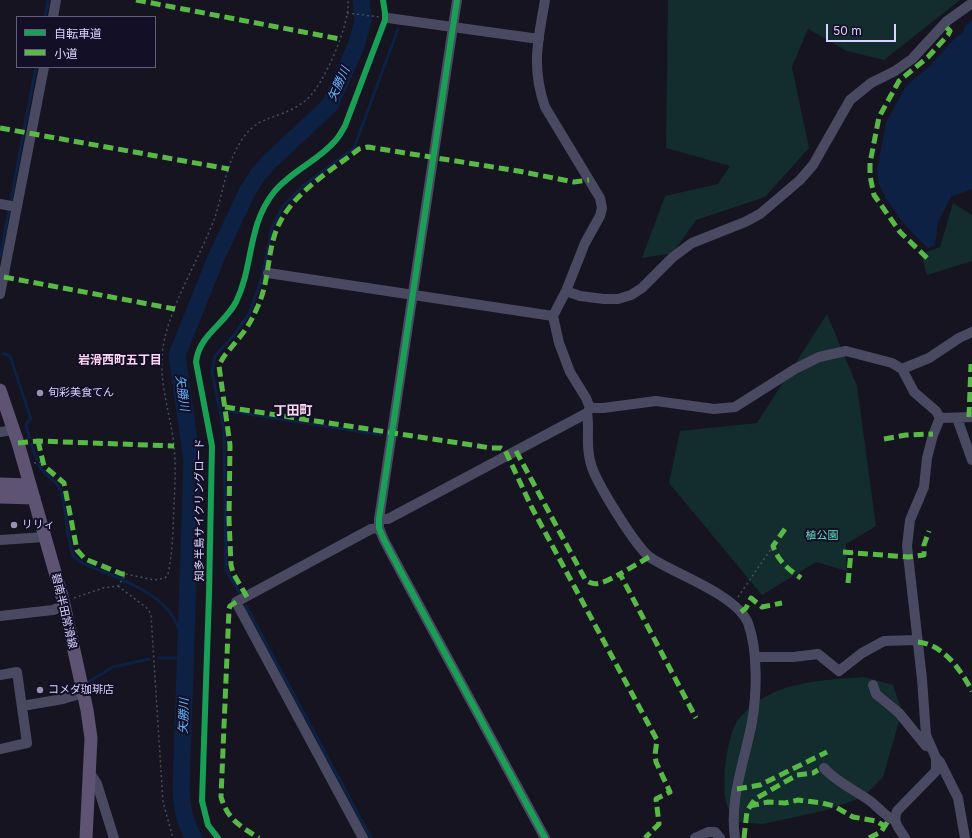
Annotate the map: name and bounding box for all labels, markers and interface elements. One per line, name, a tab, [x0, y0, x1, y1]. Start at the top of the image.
legend	[16, 16, 156, 68]
scale bar	[828, 16, 898, 42]
text: 50 m	[833, 23, 862, 38]
text: 自転車道	[54, 26, 102, 41]
text: 小道	[54, 46, 78, 61]
water label: 矢勝川	[325, 65, 353, 103]
district label: 岩滑西町五丁目	[78, 353, 162, 367]
water label: 矢勝川	[172, 374, 192, 412]
place label: 旬彩美食てん	[48, 386, 114, 400]
marker: 旬彩美食てん	[35, 388, 45, 398]
district label: 丁田町	[274, 403, 312, 419]
street label: 知多半島サイクリングロード	[193, 439, 207, 581]
place label: リリィ	[22, 518, 55, 532]
marker: リリィ	[9, 520, 19, 530]
park label: 植公園	[806, 529, 838, 543]
street label: 碧南半田常滑線	[49, 572, 79, 650]
place label: コメダ珈琲店	[48, 683, 114, 697]
marker: コメダ珈琲店	[35, 685, 45, 695]
water label: 矢勝川	[176, 698, 192, 734]

